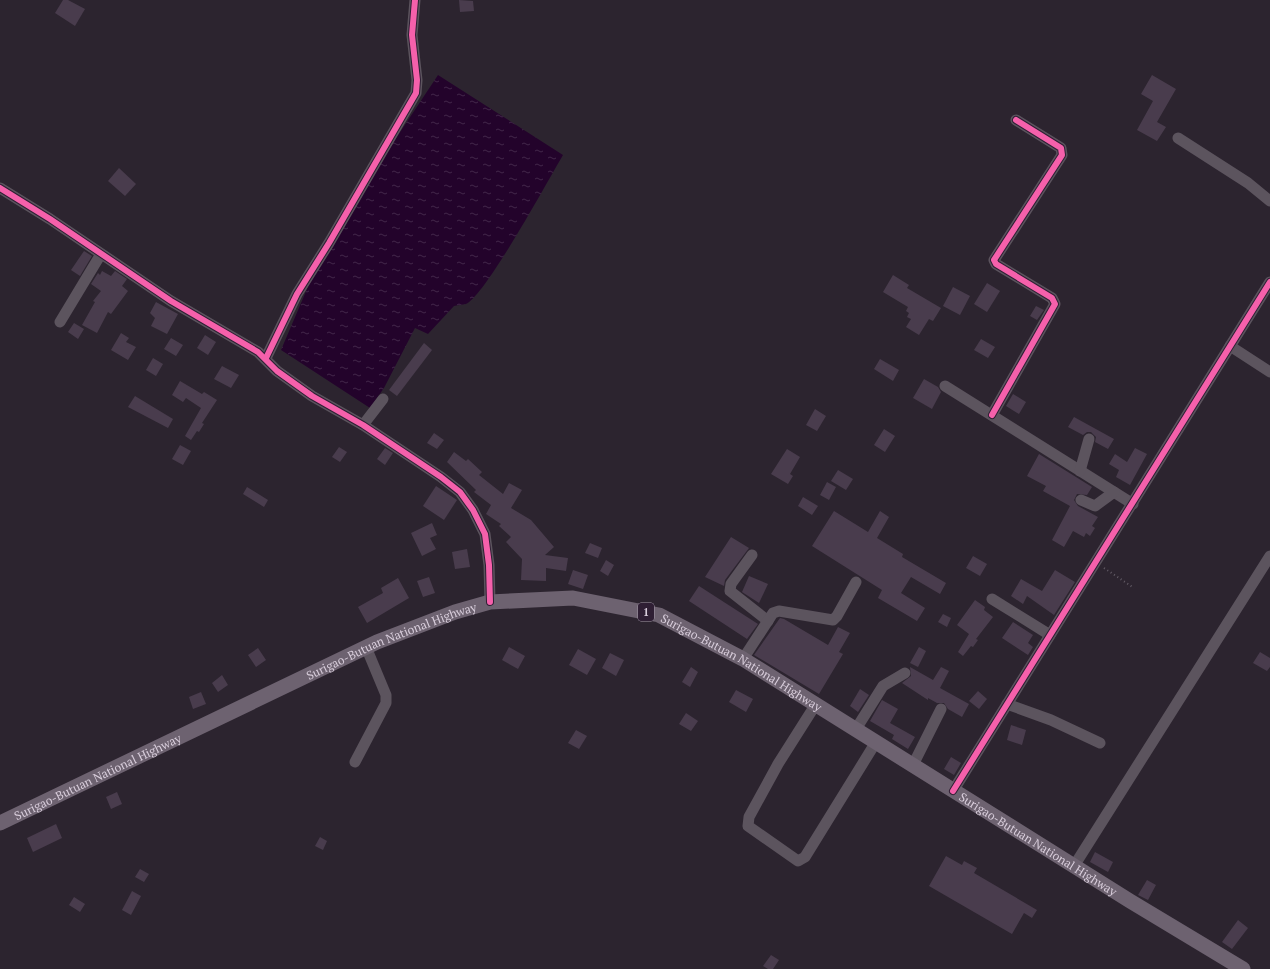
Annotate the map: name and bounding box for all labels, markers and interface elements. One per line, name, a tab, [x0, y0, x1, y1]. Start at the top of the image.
street label: Surigao-Butuan National Highway	[304, 599, 479, 682]
road number: 1	[638, 603, 654, 621]
street label: Surigao-Butuan National Highway	[659, 610, 826, 715]
street label: Surigao-Butuan National Highway	[11, 729, 184, 823]
street label: Surigao-Butuan National Highway	[957, 789, 1121, 899]

